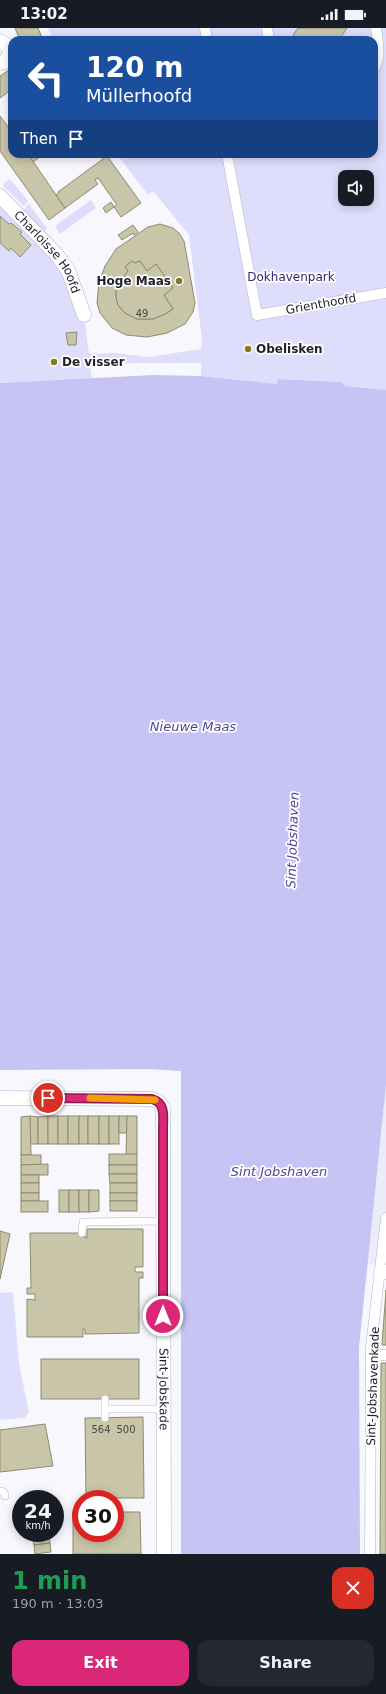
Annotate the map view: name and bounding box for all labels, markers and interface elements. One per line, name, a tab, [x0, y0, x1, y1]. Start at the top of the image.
text: 13:02	[20, 5, 68, 23]
text: 120 m	[86, 51, 183, 84]
icon: left	[20, 52, 72, 104]
text: Müllerhoofd	[86, 85, 192, 106]
icon: arrive	[65, 128, 87, 150]
text: Then	[20, 130, 57, 148]
map controls	[338, 170, 374, 206]
button: sound	[338, 170, 374, 206]
street label: Charloisse Hoofd	[11, 208, 83, 295]
park label: Dokhavenpark	[247, 270, 335, 284]
place label: Hoge Maas	[97, 274, 171, 288]
marker: Hoge Maas	[174, 276, 184, 286]
street label: Grienthoofd	[285, 291, 357, 317]
house number: 49	[136, 308, 148, 319]
place label: Obelisken	[256, 342, 323, 356]
marker: Obelisken	[243, 344, 253, 354]
place label: De visser	[62, 355, 125, 369]
marker: De visser	[49, 357, 59, 367]
water label: Nieuwe Maas	[150, 719, 236, 734]
water label: Sint Jobshaven	[283, 792, 302, 888]
pin	[31, 1081, 65, 1115]
icon: arrive	[37, 1087, 59, 1109]
water label: Sint Jobshaven	[231, 1164, 327, 1179]
position arrow	[142, 1295, 184, 1337]
street label: Sint-Jobshavenkade	[364, 1326, 382, 1446]
street label: Sint-Jobskade	[157, 1348, 171, 1430]
house number: 564	[91, 1424, 111, 1435]
house number: 500	[116, 1424, 136, 1435]
speed limit sign: 30	[72, 1490, 124, 1542]
text: 24	[24, 1499, 52, 1523]
text: km/h	[25, 1520, 51, 1531]
text: 1 min	[12, 1567, 87, 1595]
button: close	[332, 1567, 374, 1609]
text: 190 m · 13:03	[12, 1596, 103, 1611]
button: Exit	[12, 1640, 189, 1686]
button: Share	[197, 1640, 374, 1686]

